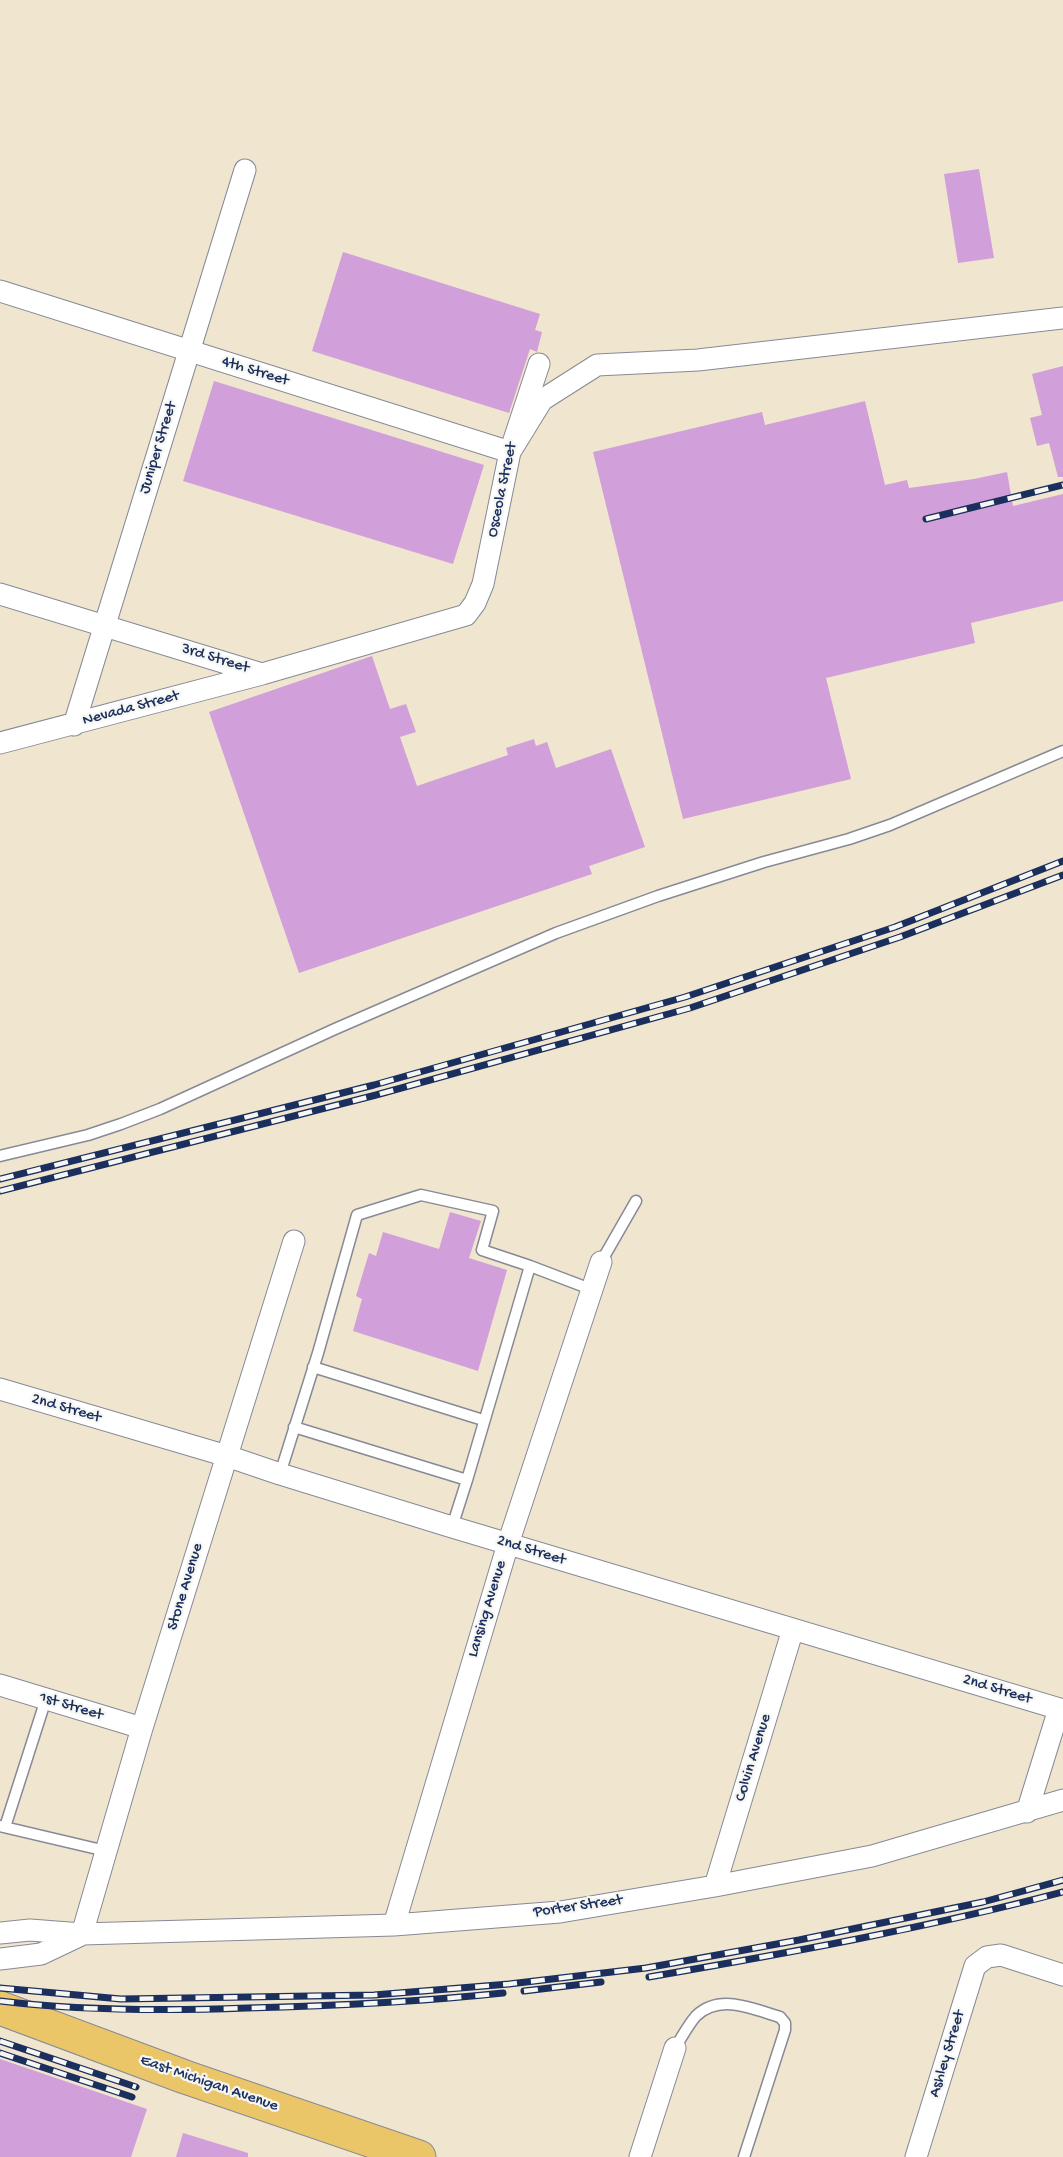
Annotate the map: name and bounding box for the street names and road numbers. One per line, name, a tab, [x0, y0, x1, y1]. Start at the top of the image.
street label: 4th Street	[219, 353, 291, 391]
street label: Juniper Street	[136, 400, 182, 496]
street label: Osceola Street	[484, 441, 522, 539]
street label: 3rd Street	[179, 640, 251, 678]
street label: Nevada Street	[81, 687, 181, 731]
street label: 2nd Street	[29, 1390, 103, 1428]
street label: 2nd Street	[494, 1531, 568, 1571]
street label: Stone Avenue	[164, 1541, 208, 1633]
street label: Lansing Avenue	[464, 1558, 512, 1660]
street label: 2nd Street	[960, 1670, 1034, 1710]
street label: 1st Street	[37, 1688, 105, 1726]
street label: Colvin Avenue	[732, 1712, 776, 1804]
street label: Porter Street	[532, 1891, 624, 1923]
street label: Ashley Street	[926, 2008, 970, 2100]
street label: East Michigan Avenue	[138, 2051, 280, 2117]

